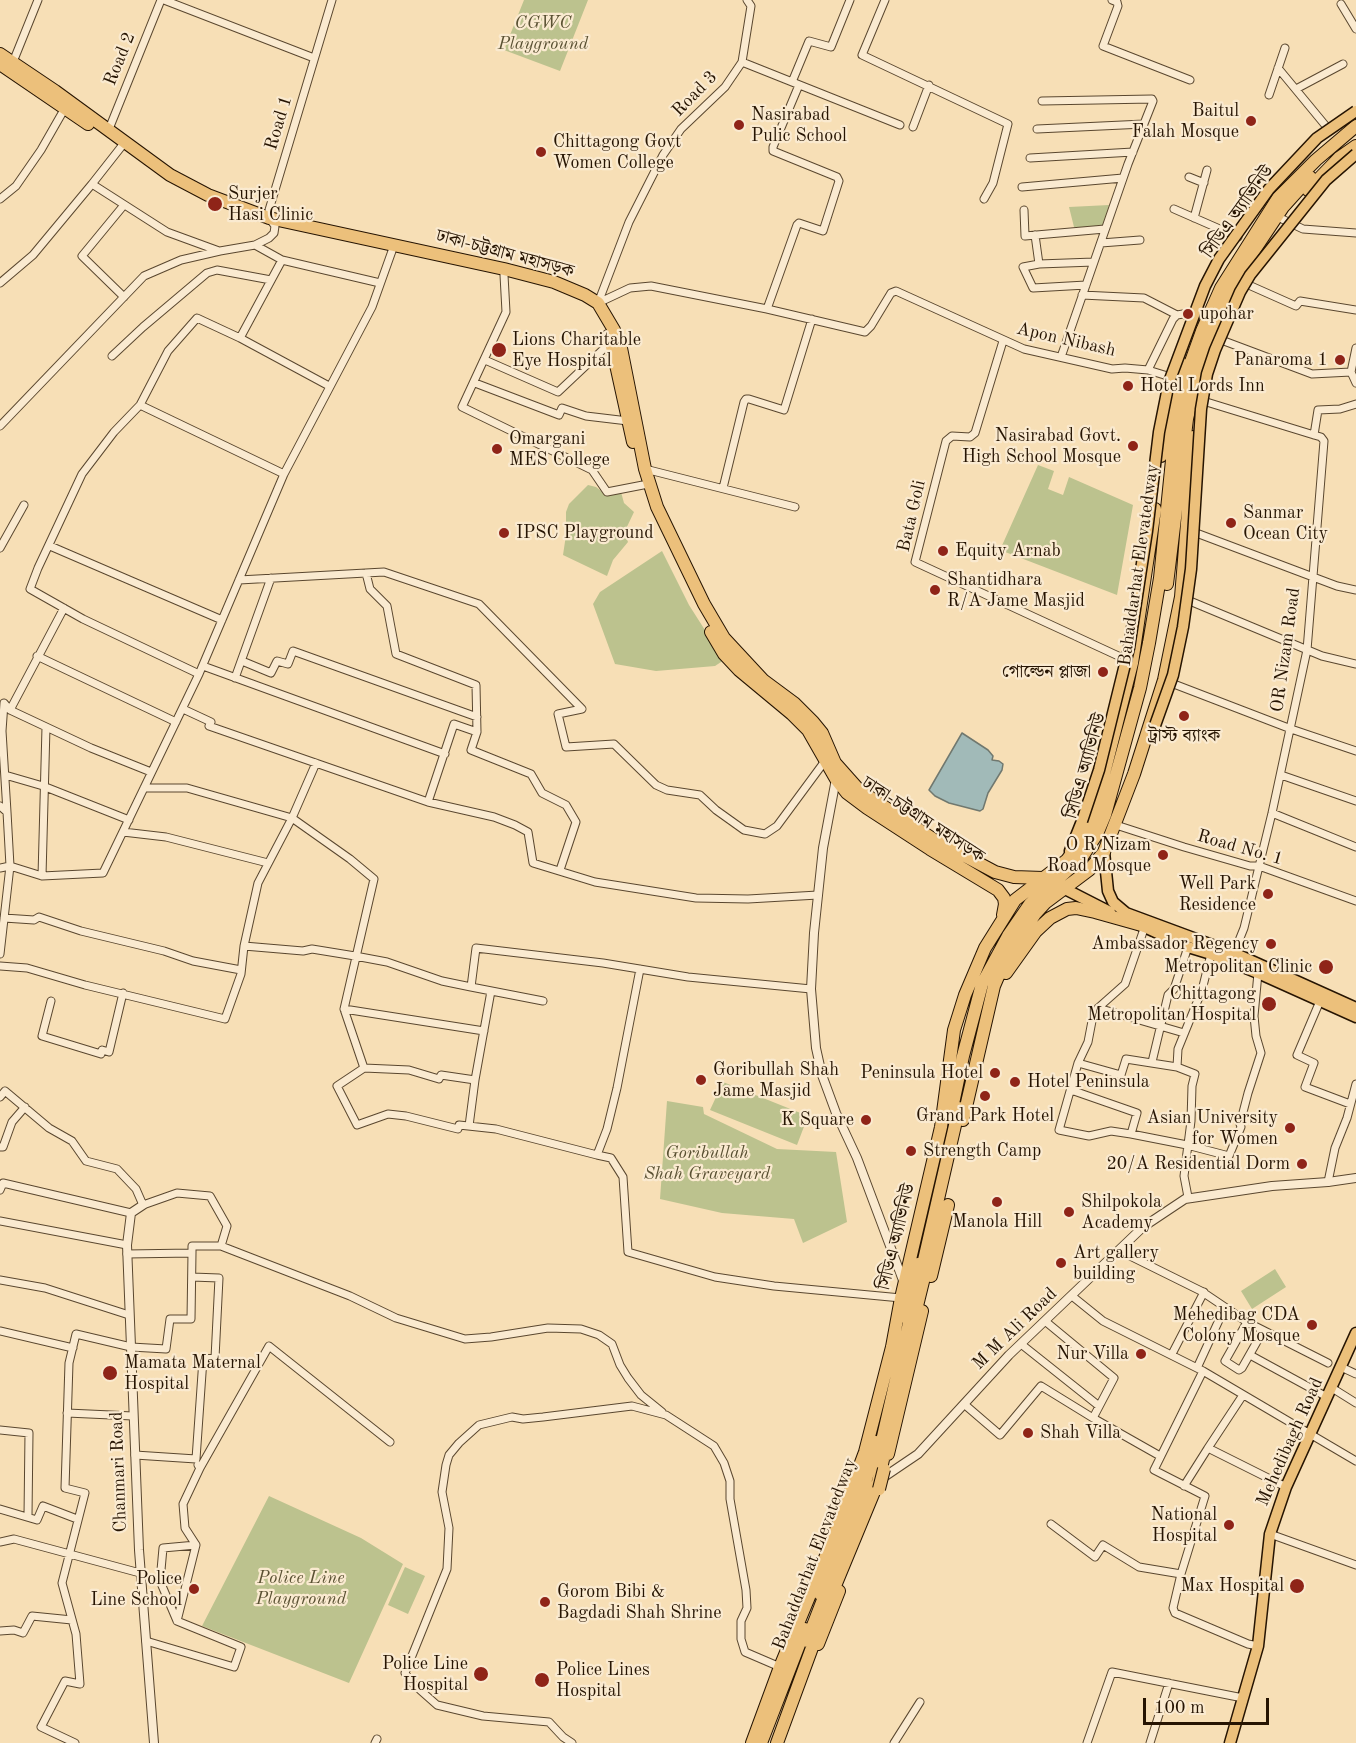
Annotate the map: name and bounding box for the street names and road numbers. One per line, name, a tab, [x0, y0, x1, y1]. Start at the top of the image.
street label: Road 2	[100, 29, 140, 89]
street label: Road 3	[668, 67, 722, 121]
street label: Road 1	[261, 93, 297, 153]
street label: সিডিএ অ্যাভিনিউ	[1197, 162, 1279, 262]
street label: ঢাকা-চট্টগ্রাম মহাসড়ক	[434, 225, 576, 283]
street label: Apon Nibash	[1014, 318, 1118, 362]
street label: Bahaddarhat Elevatedway	[1114, 462, 1164, 668]
street label: Bata Goli	[893, 478, 931, 554]
street label: OR Nizam Road	[1267, 586, 1305, 714]
street label: সিডিএ অ্যাভিনিউ	[1061, 711, 1111, 821]
street label: ঢাকা-চট্টগ্রাম মহাসড়ক	[858, 772, 988, 868]
street label: Road No. 1	[1195, 825, 1285, 871]
street label: সিডিএ অ্যাভিনিউ	[873, 1182, 921, 1292]
street label: M M Ali Road	[968, 1283, 1062, 1375]
street label: Mehedibagh Road	[1252, 1374, 1328, 1510]
street label: Chanmari Road	[106, 1411, 132, 1533]
street label: Bahaddarhat Elevatedway	[768, 1455, 862, 1653]

